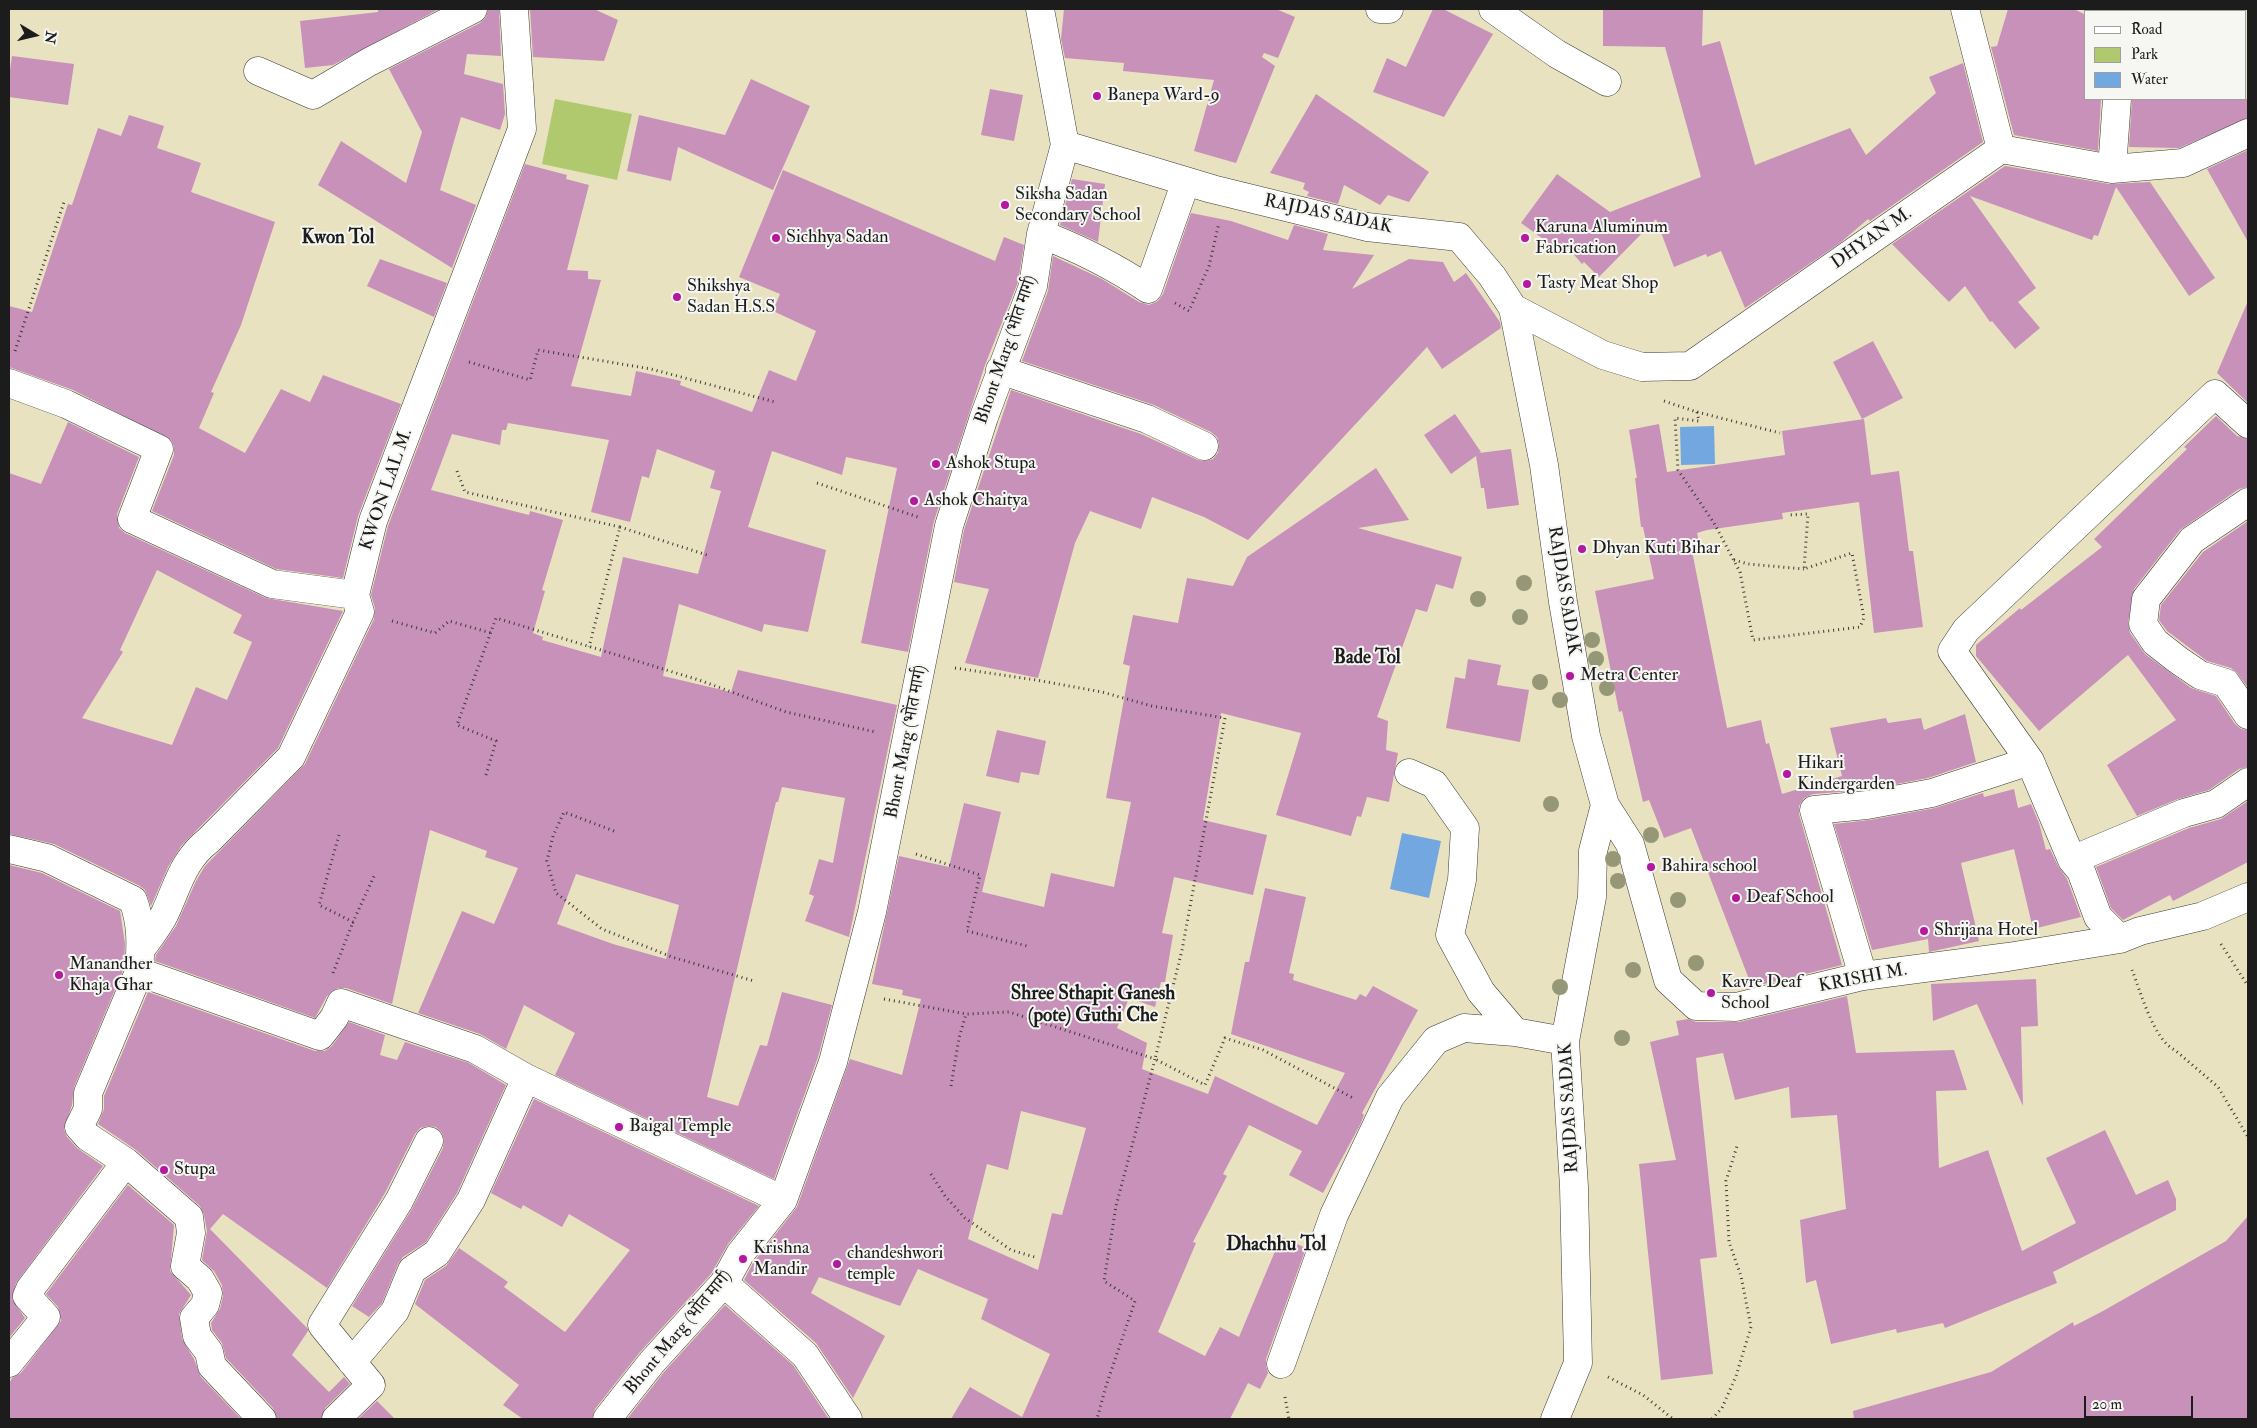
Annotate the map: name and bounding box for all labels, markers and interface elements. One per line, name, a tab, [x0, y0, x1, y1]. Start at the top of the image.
north arrow	[10, 10, 60, 60]
legend	[2084, 10, 2247, 100]
text: Road	[2131, 20, 2162, 39]
text: N	[41, 30, 60, 45]
text: Park	[2131, 45, 2158, 64]
text: Water	[2131, 70, 2168, 89]
place label: Banepa Ward-9	[1107, 85, 1220, 107]
marker: Banepa Ward-9	[1091, 90, 1103, 102]
place label: Siksha Sadan Secondary School	[1015, 184, 1141, 226]
street label: RAJDAS SADAK	[1262, 191, 1394, 239]
marker: Siksha Sadan Secondary School	[999, 199, 1011, 211]
street label: DHYAN M.	[1828, 203, 1916, 275]
place label: Karuna Aluminum Fabrication	[1535, 217, 1668, 260]
place label: Sichhya Sadan	[786, 227, 889, 249]
district label: Kwon Tol	[302, 228, 374, 250]
marker: Sichhya Sadan	[770, 232, 782, 244]
marker: Karuna Aluminum Fabrication	[1519, 232, 1531, 244]
street label: Bhont Marg (भाेंत मार्ग)	[971, 273, 1043, 427]
place label: Tasty Meat Shop	[1537, 273, 1658, 295]
place label: Shikshya Sadan H.S.S	[687, 276, 775, 318]
marker: Tasty Meat Shop	[1521, 278, 1533, 290]
marker: Shikshya Sadan H.S.S	[671, 291, 683, 303]
street label: KWON LAL M.	[356, 426, 418, 554]
place label: Ashok Stupa	[946, 453, 1036, 475]
marker: Ashok Stupa	[930, 458, 942, 470]
place label: Ashok Chaitya	[924, 490, 1028, 512]
marker: Ashok Chaitya	[908, 495, 920, 507]
street label: RAJDAS SADAK	[1542, 525, 1584, 657]
place label: Dhyan Kuti Bihar	[1592, 538, 1720, 560]
marker: Dhyan Kuti Bihar	[1576, 543, 1588, 555]
district label: Bade Tol	[1333, 648, 1401, 670]
street label: Bhont Marg (भाेंत मार्ग)	[882, 663, 932, 821]
place label: Metra Center	[1580, 665, 1678, 687]
marker: Metra Center	[1564, 670, 1576, 682]
place label: Hikari Kindergarden	[1797, 753, 1895, 796]
marker: Hikari Kindergarden	[1781, 768, 1793, 780]
place label: Bahira school	[1661, 856, 1757, 878]
marker: Bahira school	[1645, 861, 1657, 873]
place label: Deaf School	[1746, 887, 1834, 909]
marker: Deaf School	[1730, 892, 1742, 904]
place label: Shrijana Hotel	[1934, 920, 2038, 942]
marker: Shrijana Hotel	[1918, 925, 1930, 937]
place label: Manandher Khaja Ghar	[69, 954, 152, 996]
street label: KRISHI M.	[1817, 960, 1909, 998]
marker: Manandher Khaja Ghar	[53, 969, 65, 981]
place label: Kavre Deaf School	[1721, 972, 1802, 1014]
district label: Shree Sthapit Ganesh (pote) Guthi Che	[1011, 984, 1175, 1028]
marker: Kavre Deaf School	[1705, 987, 1717, 999]
street label: RAJDAS SADAK	[1556, 1042, 1584, 1174]
place label: Baigal Temple	[629, 1116, 731, 1138]
marker: Baigal Temple	[613, 1121, 625, 1133]
place label: Stupa	[174, 1159, 216, 1181]
marker: Stupa	[158, 1164, 170, 1176]
district label: Dhachhu Tol	[1226, 1235, 1326, 1257]
place label: Krishna Mandir	[753, 1238, 809, 1280]
place label: chandeshwori temple	[847, 1243, 943, 1286]
marker: Krishna Mandir	[737, 1253, 749, 1265]
marker: chandeshwori temple	[831, 1258, 843, 1270]
street label: Bhont Marg (भाेंत मार्ग)	[621, 1266, 737, 1400]
scale bar	[2087, 1386, 2196, 1418]
text: 20 m	[2092, 1395, 2122, 1414]

